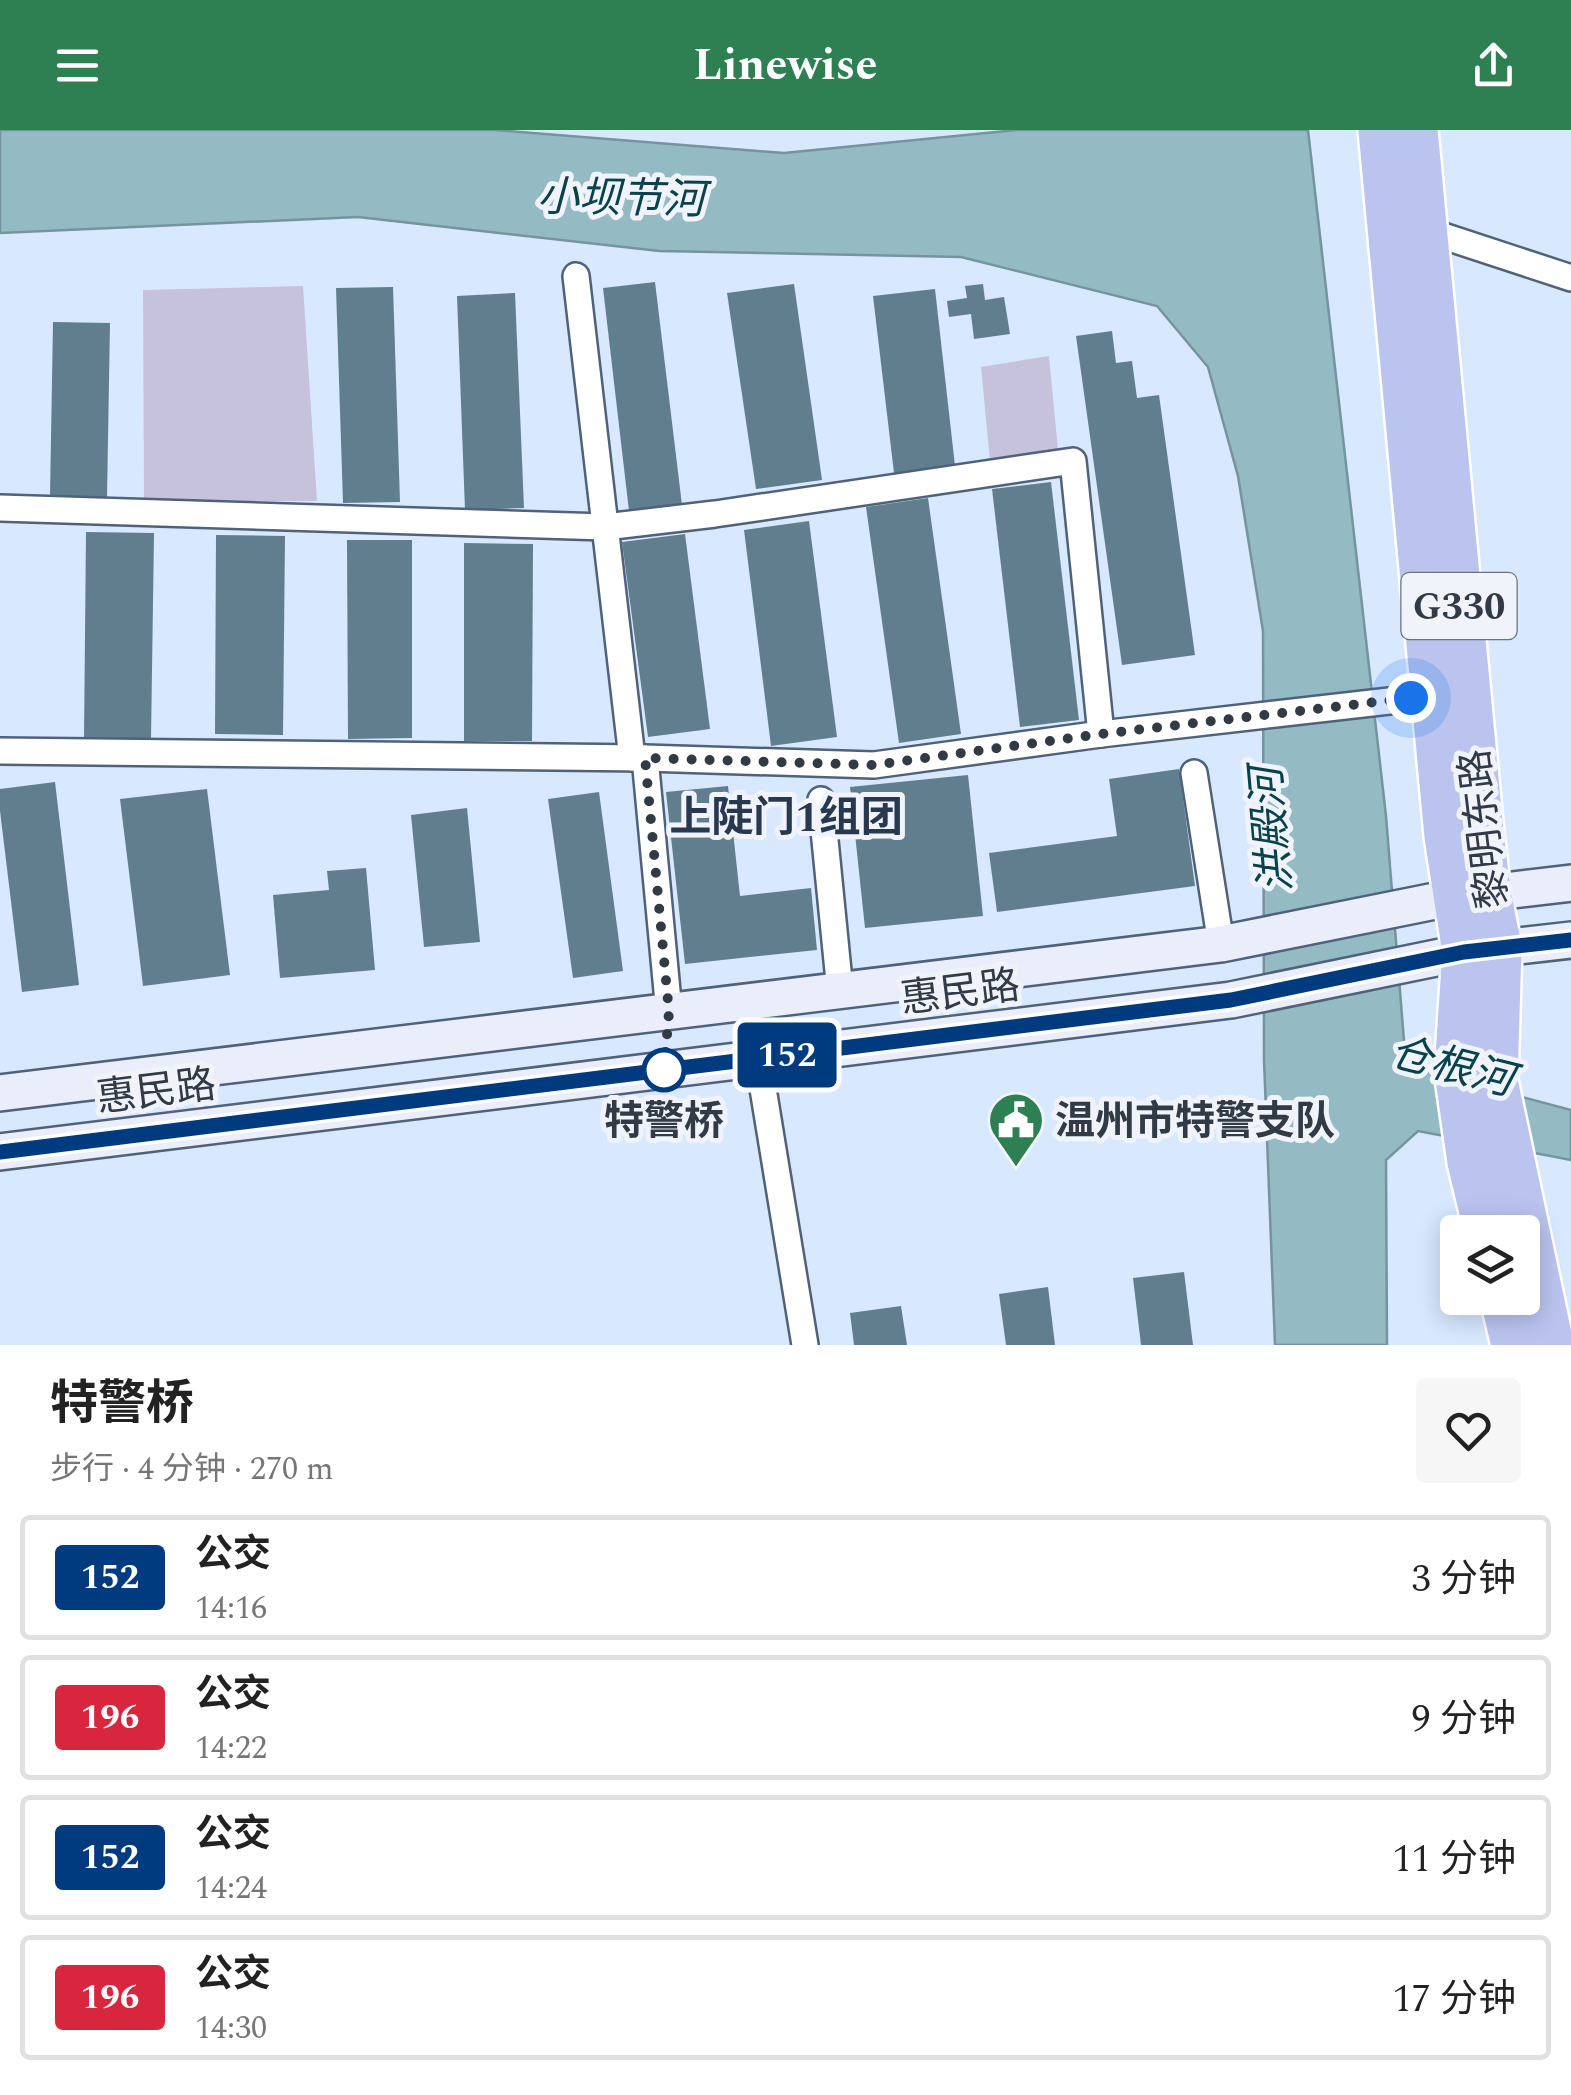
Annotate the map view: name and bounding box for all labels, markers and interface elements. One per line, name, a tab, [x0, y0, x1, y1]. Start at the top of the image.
text: Linewise	[693, 31, 878, 100]
icon: menu	[50, 38, 105, 93]
icon: share	[1466, 38, 1521, 93]
water label: 小坝节河	[536, 167, 712, 233]
road number: G330	[1402, 573, 1516, 639]
your location	[1386, 673, 1436, 723]
street label: 黎明东路	[1445, 746, 1526, 912]
water label: 洪殿河	[1235, 757, 1309, 895]
district label: 上陡门1组团	[669, 787, 903, 850]
street label: 惠民路	[897, 956, 1024, 1031]
line badge: 152	[730, 1022, 844, 1088]
water label: 仓根河	[1383, 1022, 1527, 1115]
text: 152	[758, 1029, 816, 1082]
marker: 特警桥	[643, 1049, 685, 1091]
street label: 惠民路	[93, 1055, 220, 1130]
public building icon: 温州市特警支队	[986, 1090, 1046, 1169]
place label: 特警桥	[604, 1092, 724, 1153]
place label: 温州市特警支队	[1055, 1092, 1335, 1153]
map controls	[1440, 1215, 1540, 1315]
button: layers	[1440, 1215, 1540, 1315]
text: 特警桥	[50, 1368, 194, 1441]
button: heart	[1416, 1378, 1521, 1483]
text: 步行 · 4 分钟 · 270 m	[50, 1445, 334, 1494]
text: 公交	[195, 1526, 271, 1584]
text: 152	[81, 1551, 139, 1604]
text: 3 分钟	[1411, 1551, 1516, 1609]
text: 14:16	[195, 1584, 267, 1633]
text: 公交	[195, 1666, 271, 1724]
text: 196	[81, 1691, 139, 1744]
text: 9 分钟	[1411, 1691, 1516, 1749]
text: 14:22	[195, 1724, 267, 1773]
text: 公交	[195, 1806, 271, 1864]
text: 152	[81, 1831, 139, 1884]
text: 11 分钟	[1392, 1831, 1516, 1889]
text: 14:24	[195, 1864, 267, 1913]
text: 公交	[195, 1946, 271, 2004]
text: 196	[81, 1971, 139, 2024]
text: 17 分钟	[1392, 1971, 1516, 2029]
text: 14:30	[195, 2004, 267, 2053]

